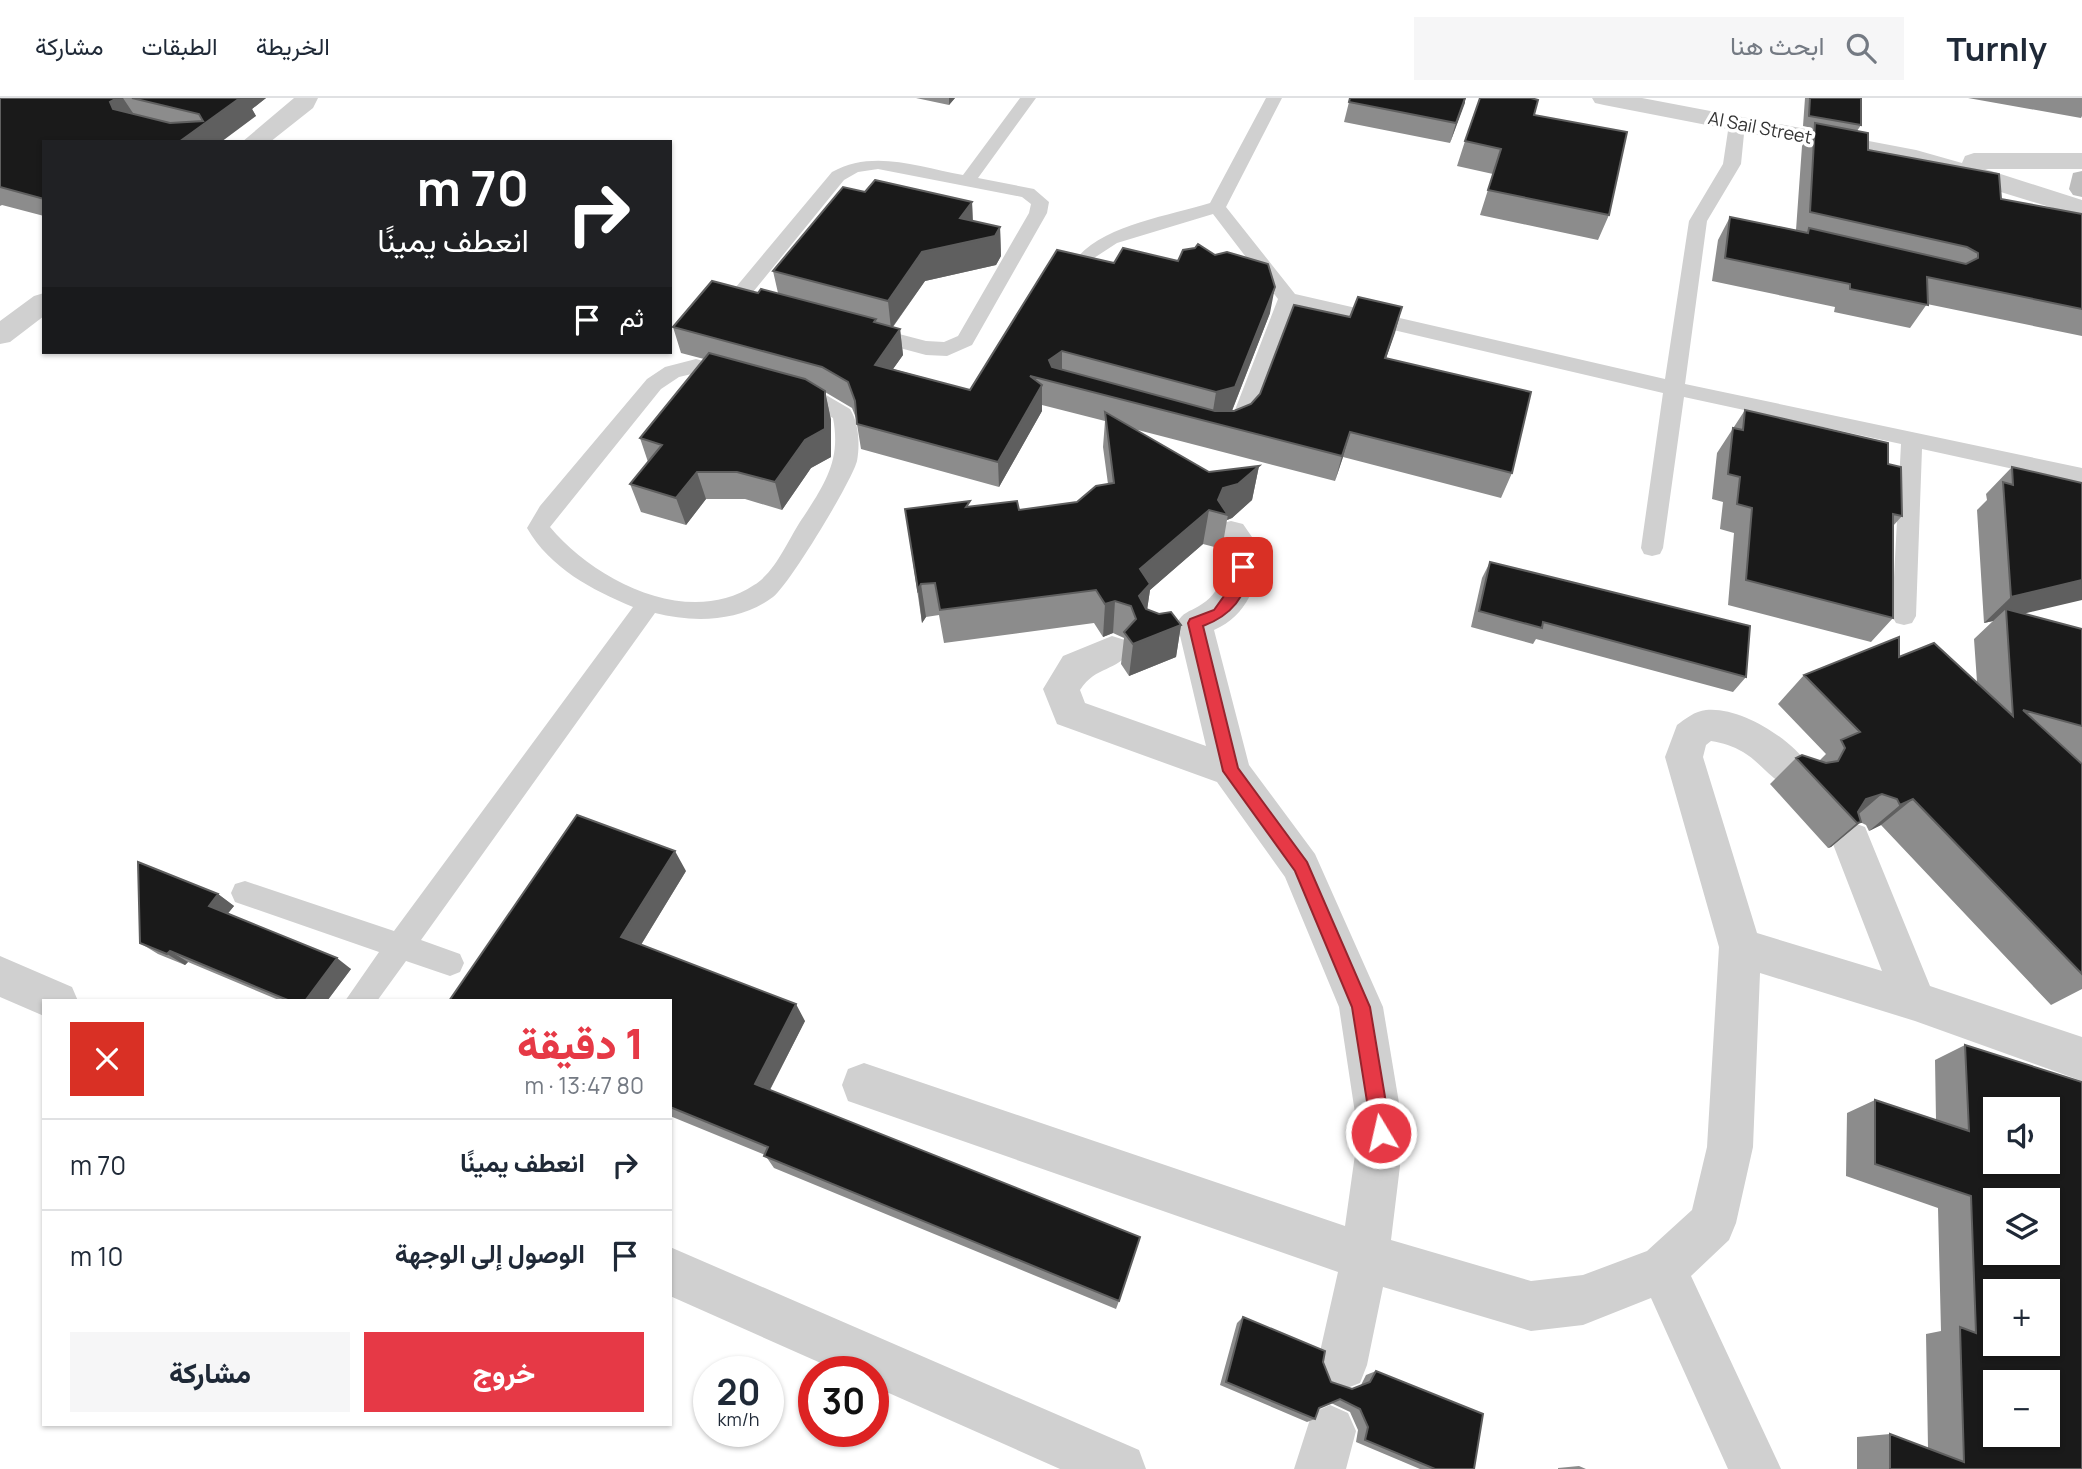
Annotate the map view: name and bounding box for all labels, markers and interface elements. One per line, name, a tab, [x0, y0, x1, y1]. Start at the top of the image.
search box	[1414, 17, 1904, 80]
text: Turnly	[1946, 26, 2047, 71]
text: ابحث هنا	[1730, 27, 1824, 63]
text: مشاركة	[35, 29, 103, 62]
text: الطبقات	[141, 29, 218, 62]
text: الخريطة	[256, 29, 330, 62]
icon: search	[1842, 29, 1880, 67]
street label: Al Sail Street	[1706, 105, 1814, 149]
text: 70 m	[417, 154, 529, 221]
icon: right	[553, 168, 644, 259]
text: انعطف يمينًا	[377, 218, 529, 262]
text: ثم	[620, 299, 644, 335]
icon: arrive	[568, 301, 606, 339]
pin	[1213, 537, 1273, 597]
icon: arrive	[1224, 548, 1262, 586]
text: 1 دقيقة	[517, 1014, 644, 1072]
button: close	[70, 1022, 144, 1096]
text: 80 m · 13:47	[524, 1069, 644, 1101]
position arrow	[1344, 1096, 1418, 1170]
map controls	[1983, 1097, 2060, 1447]
button: sound	[1983, 1097, 2060, 1174]
text: انعطف يمينًا	[460, 1144, 585, 1180]
icon: right	[606, 1146, 644, 1184]
text: 70 m	[70, 1147, 126, 1183]
button: layers	[1983, 1188, 2060, 1265]
text: الوصول إلى الوجهة	[395, 1235, 585, 1271]
icon: arrive	[606, 1237, 644, 1275]
text: 10 m	[70, 1238, 123, 1274]
button: +	[1983, 1279, 2060, 1356]
button: مشاركة	[70, 1332, 350, 1412]
button: خروج	[364, 1332, 644, 1412]
speed limit sign: 30	[798, 1356, 889, 1447]
text: 20	[717, 1368, 760, 1416]
button: −	[1983, 1370, 2060, 1447]
text: km/h	[718, 1407, 759, 1431]

